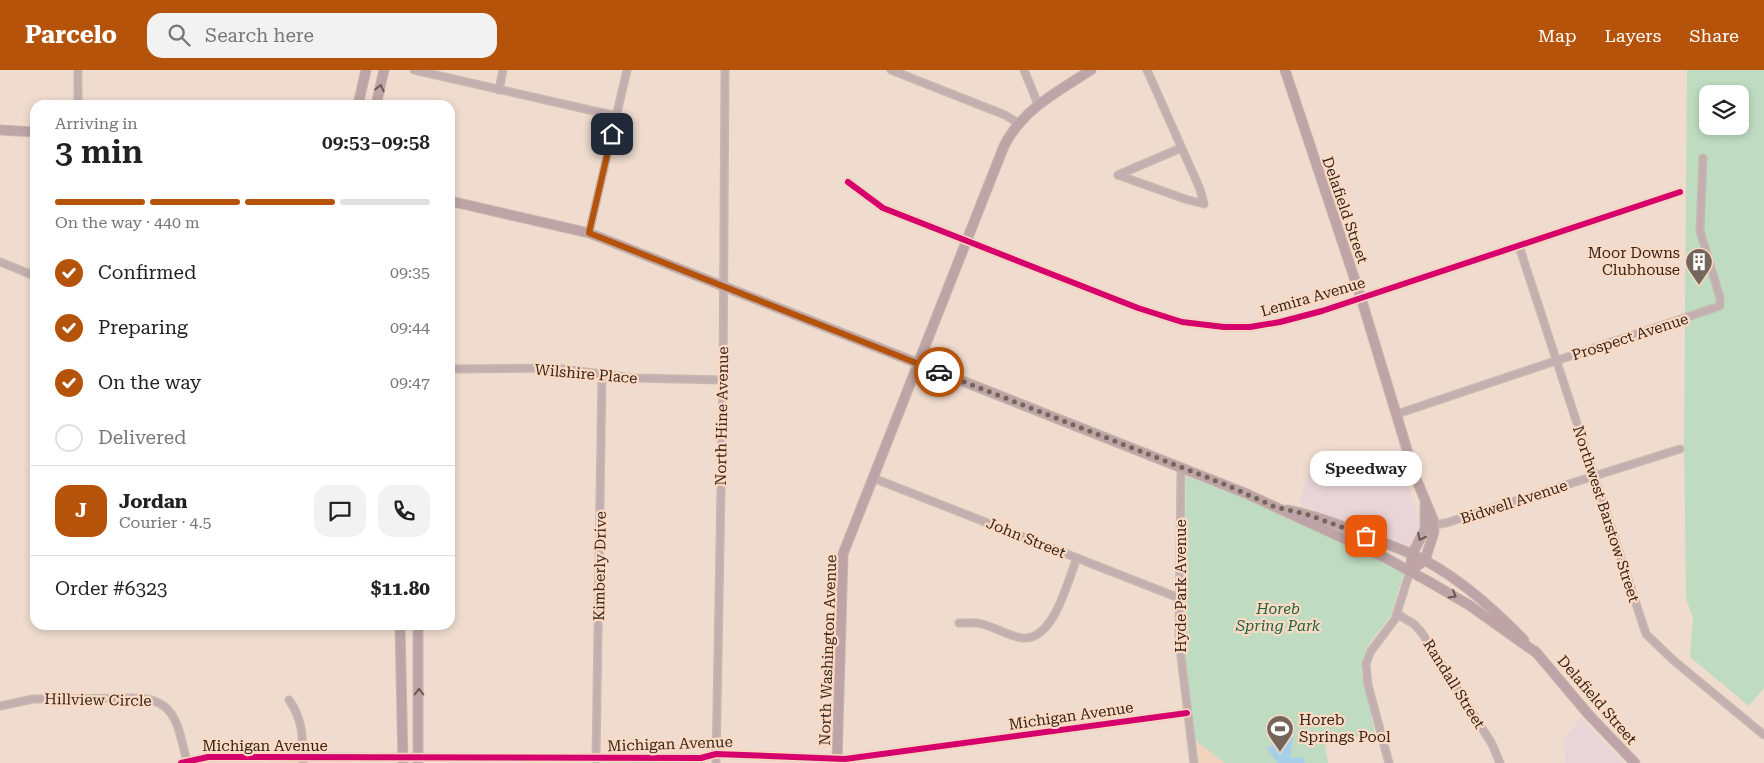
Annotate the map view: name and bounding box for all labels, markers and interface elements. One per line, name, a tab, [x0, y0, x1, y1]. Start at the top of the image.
search box	[147, 13, 497, 58]
text: Parcelo	[25, 21, 117, 49]
icon: search	[165, 21, 193, 49]
text: Search here	[205, 24, 314, 47]
text: Map	[1538, 25, 1577, 46]
text: Layers	[1605, 25, 1661, 46]
text: Share	[1689, 25, 1739, 46]
one-way arrow	[374, 83, 385, 92]
map controls	[1699, 85, 1749, 135]
button: layers	[1699, 85, 1749, 135]
pin	[591, 113, 633, 155]
text: Arriving in	[55, 114, 138, 133]
icon: home	[598, 120, 626, 148]
text: 09:53–09:58	[322, 131, 430, 154]
text: 3 min	[55, 133, 143, 171]
street label: Delafield Street	[1318, 154, 1372, 266]
text: On the way · 440 m	[55, 213, 200, 232]
place label: Moor Downs Clubhouse	[1588, 244, 1680, 279]
building icon: Moor Downs Clubhouse	[1684, 247, 1714, 286]
icon: check	[55, 259, 83, 287]
text: Confirmed	[98, 261, 196, 284]
text: 09:35	[390, 263, 430, 282]
street label: Lemira Avenue	[1259, 273, 1367, 321]
street label: Prospect Avenue	[1569, 310, 1691, 364]
icon: check	[55, 314, 83, 342]
text: Preparing	[98, 316, 188, 339]
text: 09:44	[390, 318, 430, 337]
street label: North Hine Avenue	[712, 346, 732, 486]
courier	[914, 347, 964, 397]
icon: car	[925, 358, 953, 386]
street label: Wilshire Place	[534, 361, 638, 387]
icon: check	[55, 369, 83, 397]
text: On the way	[98, 371, 201, 394]
text: 09:47	[390, 373, 430, 392]
street label: Northwest Barstow Street	[1569, 424, 1643, 605]
text: Delivered	[98, 426, 186, 449]
callout: Speedway	[1310, 451, 1422, 486]
text: Speedway	[1325, 459, 1407, 478]
street label: Bidwell Avenue	[1458, 476, 1570, 528]
button: chat	[314, 485, 366, 537]
button: phone	[378, 485, 430, 537]
text: Jordan	[119, 490, 188, 513]
text: J	[75, 499, 87, 522]
street label: Kimberly Drive	[590, 511, 610, 621]
text: Courier · 4.5	[119, 513, 212, 532]
street label: John Street	[984, 514, 1069, 562]
pin	[1345, 515, 1387, 557]
street label: Hyde Park Avenue	[1172, 519, 1190, 653]
icon: bag	[1352, 522, 1380, 550]
one-way arrow	[1417, 532, 1427, 541]
street label: North Washington Avenue	[816, 554, 840, 746]
text: Order #6323	[55, 577, 167, 600]
text: $11.80	[371, 577, 430, 600]
one-way arrow	[1447, 589, 1456, 599]
park label: Horeb Spring Park	[1235, 600, 1321, 635]
street label: Randall Street	[1419, 636, 1489, 732]
street label: Delafield Street	[1554, 652, 1641, 748]
one-way arrow	[414, 688, 425, 696]
street label: Hillview Circle	[44, 690, 152, 710]
street label: Michigan Avenue	[1008, 698, 1134, 734]
place label: Horeb Springs Pool	[1299, 711, 1391, 746]
sports icon: Horeb Springs Pool	[1265, 714, 1295, 753]
street label: Michigan Avenue	[607, 733, 733, 755]
street label: Michigan Avenue	[202, 737, 328, 755]

